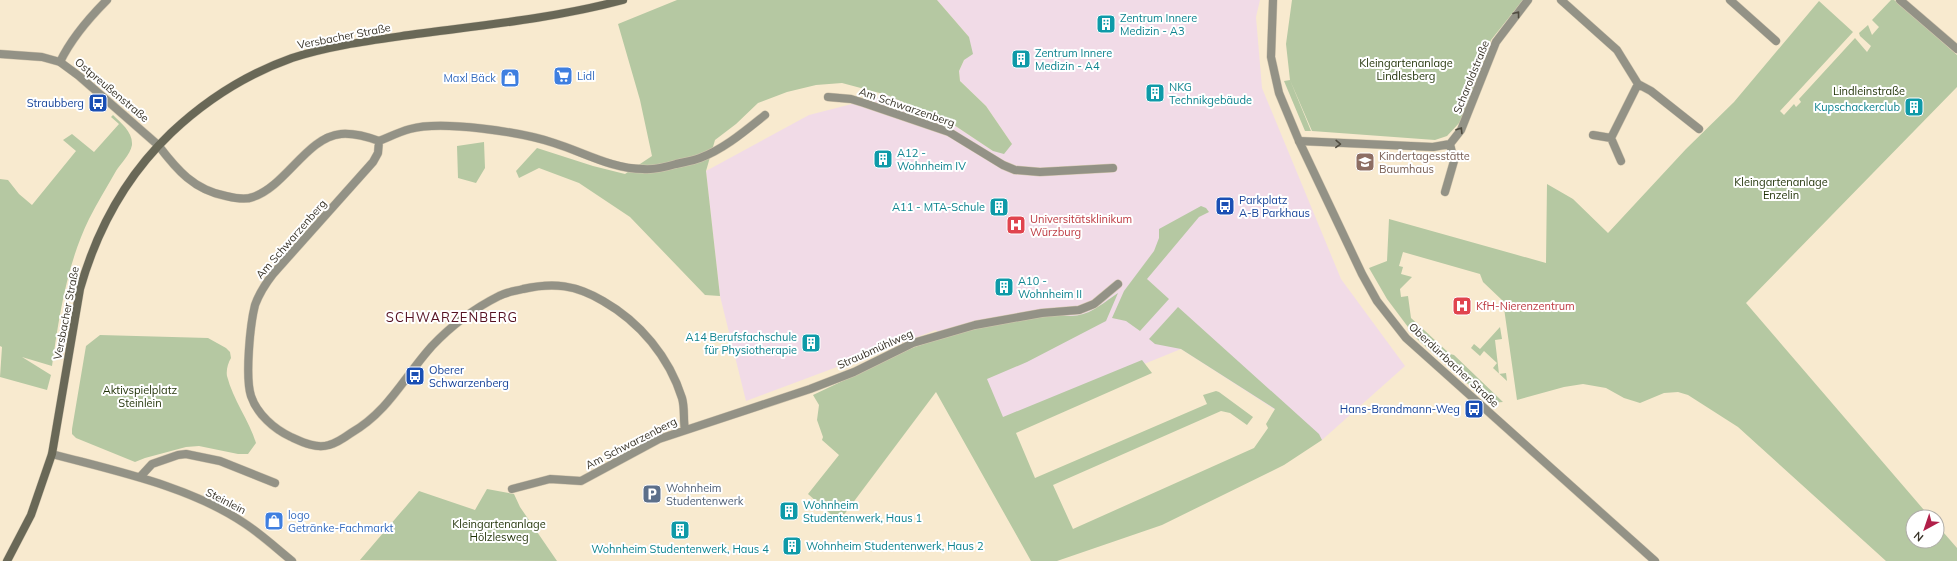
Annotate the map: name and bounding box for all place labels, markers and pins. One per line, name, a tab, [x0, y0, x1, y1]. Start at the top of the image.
place label: Zentrum Innere Medizin - A3	[1120, 11, 1197, 38]
building icon: Zentrum Innere Medizin - A3	[1095, 13, 1117, 35]
place label: Zentrum Innere Medizin - A4	[1035, 46, 1112, 73]
building icon: Zentrum Innere Medizin - A4	[1010, 48, 1032, 70]
supermarket icon: Lidl	[552, 65, 574, 87]
shop icon: Maxl Bäck	[499, 67, 521, 89]
place label: Lidl	[577, 69, 595, 83]
place label: Maxl Bäck	[443, 71, 496, 85]
place label: NKG Technikgebäude	[1169, 80, 1252, 107]
building icon: NKG Technikgebäude	[1144, 82, 1166, 104]
bus stop icon: Straubberg	[87, 92, 109, 114]
place label: Straubberg	[27, 96, 84, 110]
building icon: Kupschackerclub	[1903, 96, 1925, 118]
place label: Kupschackerclub	[1814, 100, 1900, 114]
place label: A12 - Wohnheim IV	[897, 146, 966, 173]
building icon: A12 - Wohnheim IV	[872, 148, 894, 170]
place label: Kindertagesstätte Baumhaus	[1379, 149, 1470, 176]
school or university icon: Kindertagesstätte Baumhaus	[1354, 151, 1376, 173]
place label: Parkplatz A-B Parkhaus	[1239, 193, 1310, 220]
bus stop icon: Parkplatz A-B Parkhaus	[1214, 195, 1236, 217]
building icon: A11 - MTA-Schule	[988, 196, 1010, 218]
place label: A11 - MTA-Schule	[892, 200, 985, 214]
place label: Universitätsklinikum Würzburg	[1030, 212, 1132, 239]
hospital icon: Universitätsklinikum Würzburg	[1005, 214, 1027, 236]
place label: A10 - Wohnheim II	[1018, 274, 1082, 301]
building icon: A10 - Wohnheim II	[993, 276, 1015, 298]
hospital icon: KfH-Nierenzentrum	[1451, 295, 1473, 317]
place label: KfH-Nierenzentrum	[1476, 299, 1575, 313]
place label: A14 Berufsfachschule für Physiotherapie	[685, 330, 797, 357]
building icon: A14 Berufsfachschule für Physiotherapie	[800, 332, 822, 354]
place label: Oberer Schwarzenberg	[429, 363, 509, 390]
bus stop icon: Oberer Schwarzenberg	[404, 365, 426, 387]
bus stop icon: Hans-Brandmann-Weg	[1463, 398, 1485, 420]
place label: Hans-Brandmann-Weg	[1340, 402, 1460, 416]
place label: Wohnheim Studentenwerk	[666, 481, 744, 508]
parking icon: Wohnheim Studentenwerk	[641, 483, 663, 505]
place label: Wohnheim Studentenwerk, Haus 1	[803, 498, 922, 525]
building icon: Wohnheim Studentenwerk, Haus 1	[778, 500, 800, 522]
place label: logo Getränke-Fachmarkt	[288, 508, 393, 535]
shop icon: logo Getränke-Fachmarkt	[263, 510, 285, 532]
building icon: Wohnheim Studentenwerk, Haus 4	[669, 519, 691, 541]
building icon: Wohnheim Studentenwerk, Haus 2	[781, 535, 803, 557]
place label: Wohnheim Studentenwerk, Haus 2	[806, 539, 984, 553]
place label: Wohnheim Studentenwerk, Haus 4	[591, 542, 769, 556]

